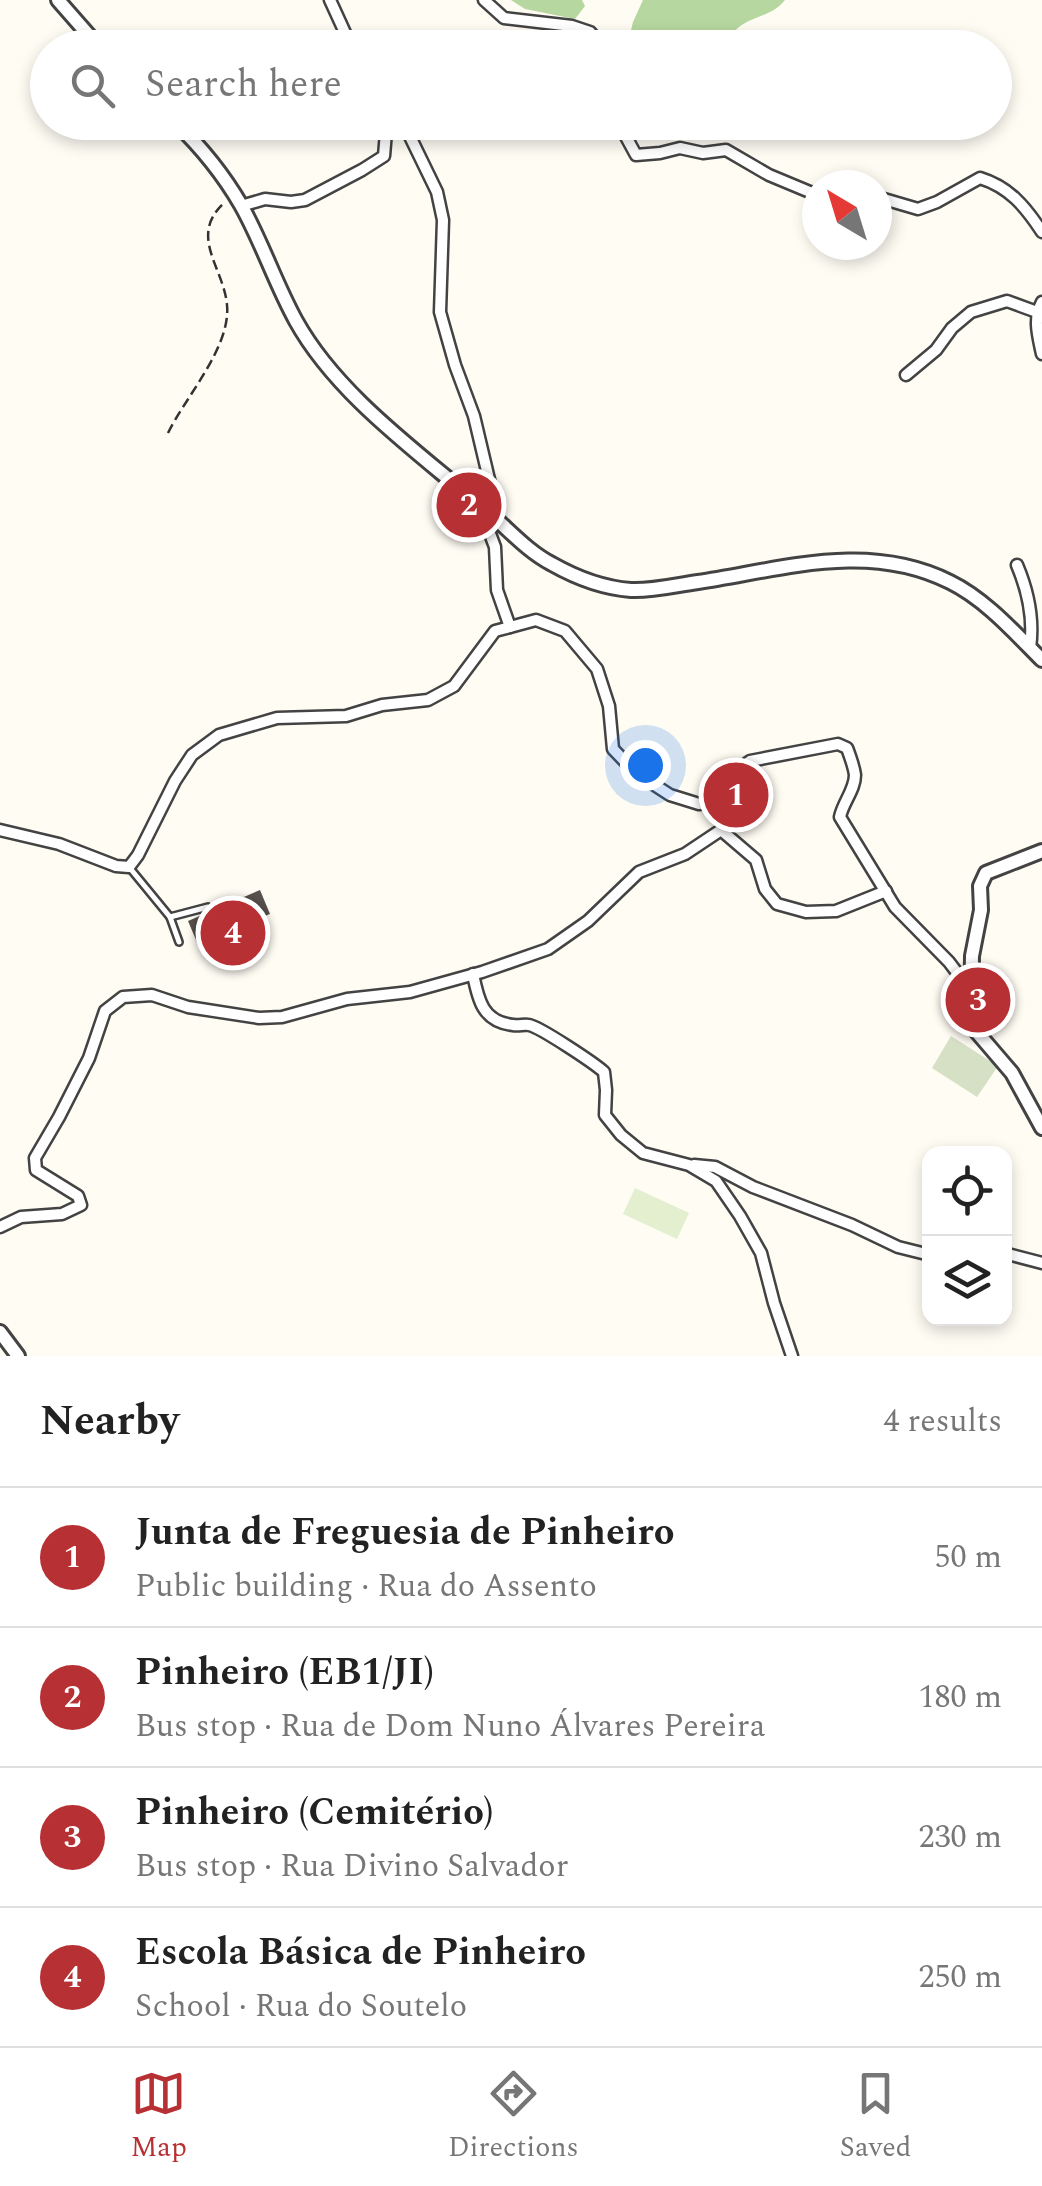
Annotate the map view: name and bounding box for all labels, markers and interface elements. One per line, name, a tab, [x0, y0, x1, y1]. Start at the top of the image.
search box	[30, 30, 1012, 140]
text: Search here	[145, 56, 342, 114]
icon: search	[65, 58, 120, 113]
north arrow	[802, 170, 892, 260]
pin: 2	[436, 468, 502, 542]
your location	[620, 740, 671, 791]
pin: 1	[704, 758, 768, 832]
pin: 4	[200, 896, 266, 970]
pin: 3	[946, 962, 1010, 1038]
map controls	[922, 1146, 1012, 1326]
button: locate	[922, 1146, 1012, 1236]
button: layers	[922, 1236, 1012, 1326]
text: Nearby	[40, 1390, 179, 1453]
text: 4 results	[883, 1397, 1002, 1446]
text: Junta de Freguesia de Pinheiro	[135, 1504, 674, 1562]
text: 1	[64, 1533, 81, 1582]
text: 50 m	[934, 1533, 1002, 1582]
text: Public building · Rua do Assento	[135, 1562, 597, 1611]
text: Pinheiro (EB1/JI)	[135, 1644, 434, 1702]
text: 2	[64, 1673, 81, 1722]
text: 180 m	[918, 1673, 1002, 1722]
text: Bus stop · Rua de Dom Nuno Álvares Pereira	[135, 1702, 766, 1751]
text: Pinheiro (Cemitério)	[135, 1784, 494, 1842]
text: 3	[64, 1813, 81, 1862]
text: 230 m	[918, 1813, 1002, 1862]
text: Bus stop · Rua Divino Salvador	[135, 1842, 568, 1891]
text: Escola Básica de Pinheiro	[135, 1924, 586, 1982]
text: 4	[64, 1953, 81, 2002]
text: 250 m	[918, 1953, 1002, 2002]
text: School · Rua do Soutelo	[135, 1982, 467, 2031]
tab: Map	[131, 2066, 187, 2169]
tab: Directions	[448, 2066, 579, 2169]
tab: Saved	[840, 2066, 911, 2169]

